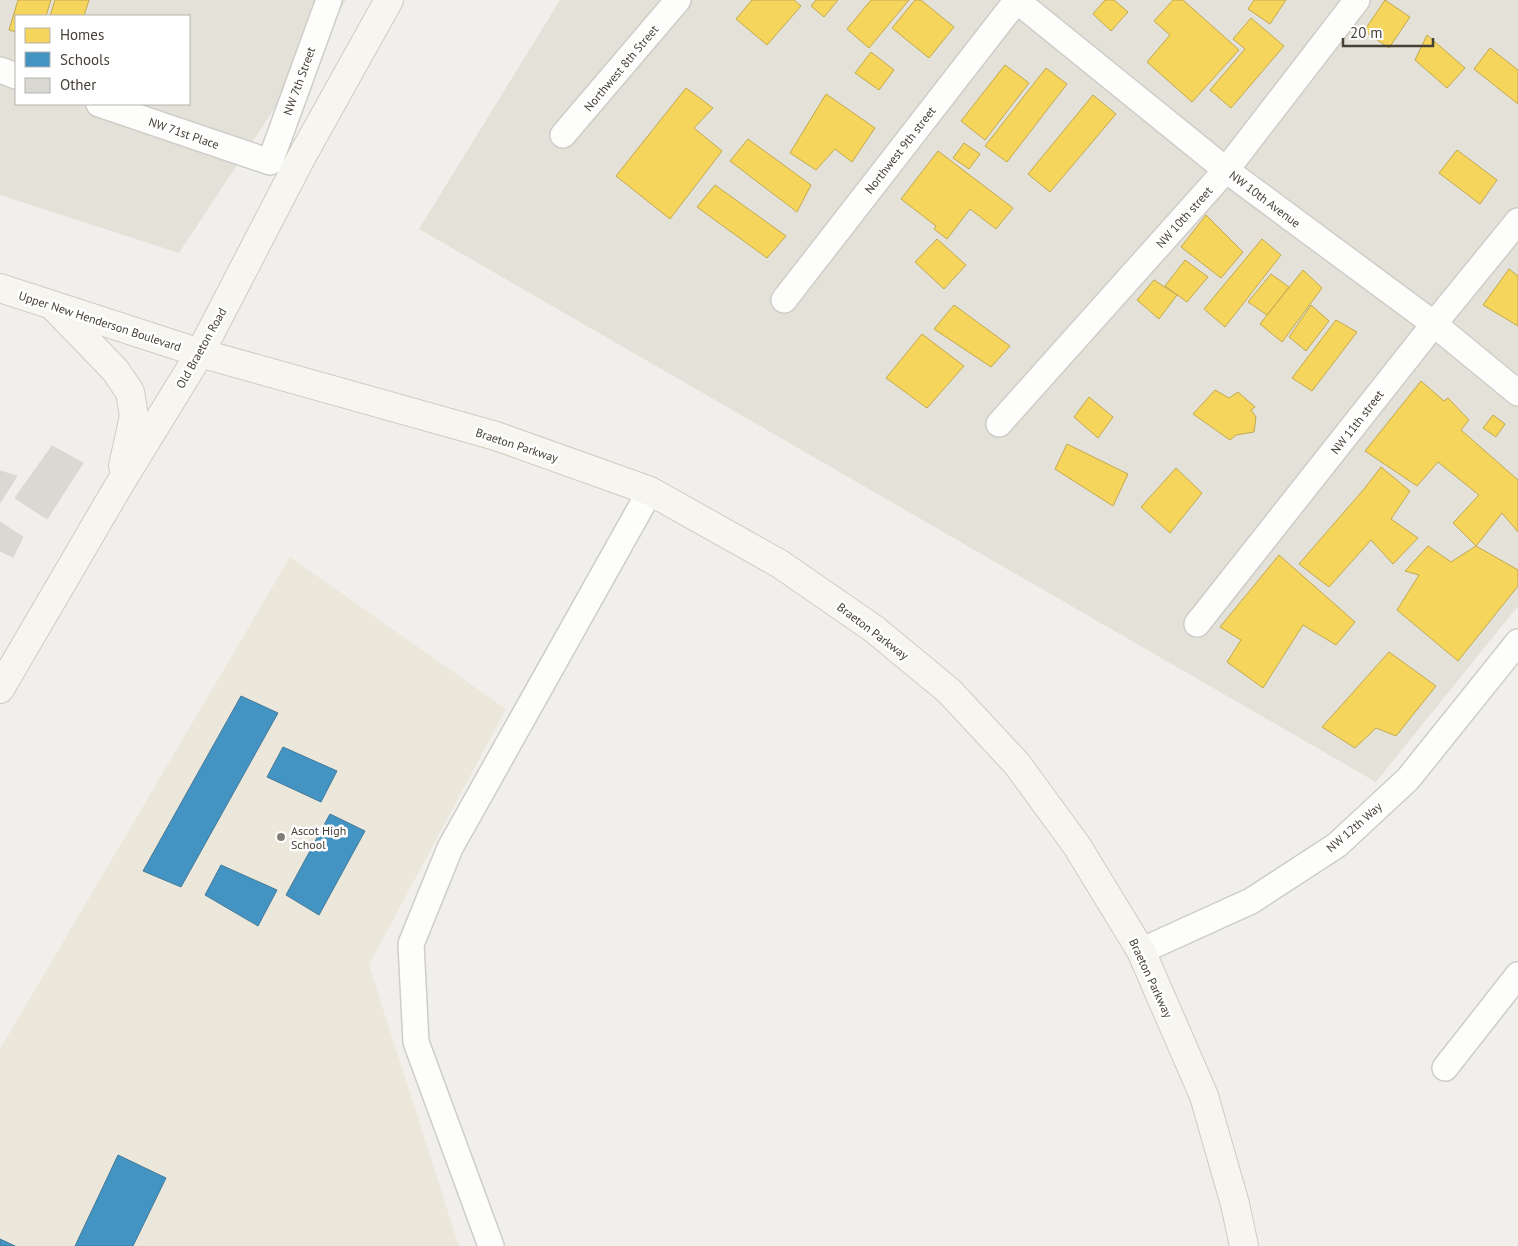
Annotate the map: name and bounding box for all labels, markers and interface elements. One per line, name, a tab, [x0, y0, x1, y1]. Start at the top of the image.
legend	[15, 15, 190, 105]
scale bar	[1343, 15, 1433, 47]
street label: Northwest 8th Street	[581, 22, 661, 114]
text: 20 m	[1350, 23, 1383, 42]
text: Homes	[60, 25, 104, 44]
street label: NW 7th Street	[280, 45, 318, 117]
text: Schools	[60, 50, 110, 69]
text: Other	[60, 75, 96, 94]
street label: Northwest 9th street	[861, 103, 939, 197]
street label: NW 71st Place	[147, 114, 221, 152]
street label: NW 10th Avenue	[1227, 167, 1303, 231]
street label: NW 10th street	[1153, 183, 1215, 251]
street label: Upper New Henderson Boulevard	[17, 288, 183, 354]
street label: Old Braeton Road	[173, 305, 229, 391]
street label: NW 11th street	[1327, 387, 1387, 457]
street label: Braeton Parkway	[474, 425, 560, 465]
street label: Braeton Parkway	[834, 599, 912, 663]
street label: NW 12th Way	[1323, 799, 1385, 855]
place label: Ascot High School	[291, 823, 346, 852]
marker: Ascot High School	[275, 831, 287, 843]
street label: Braeton Parkway	[1126, 936, 1176, 1020]

